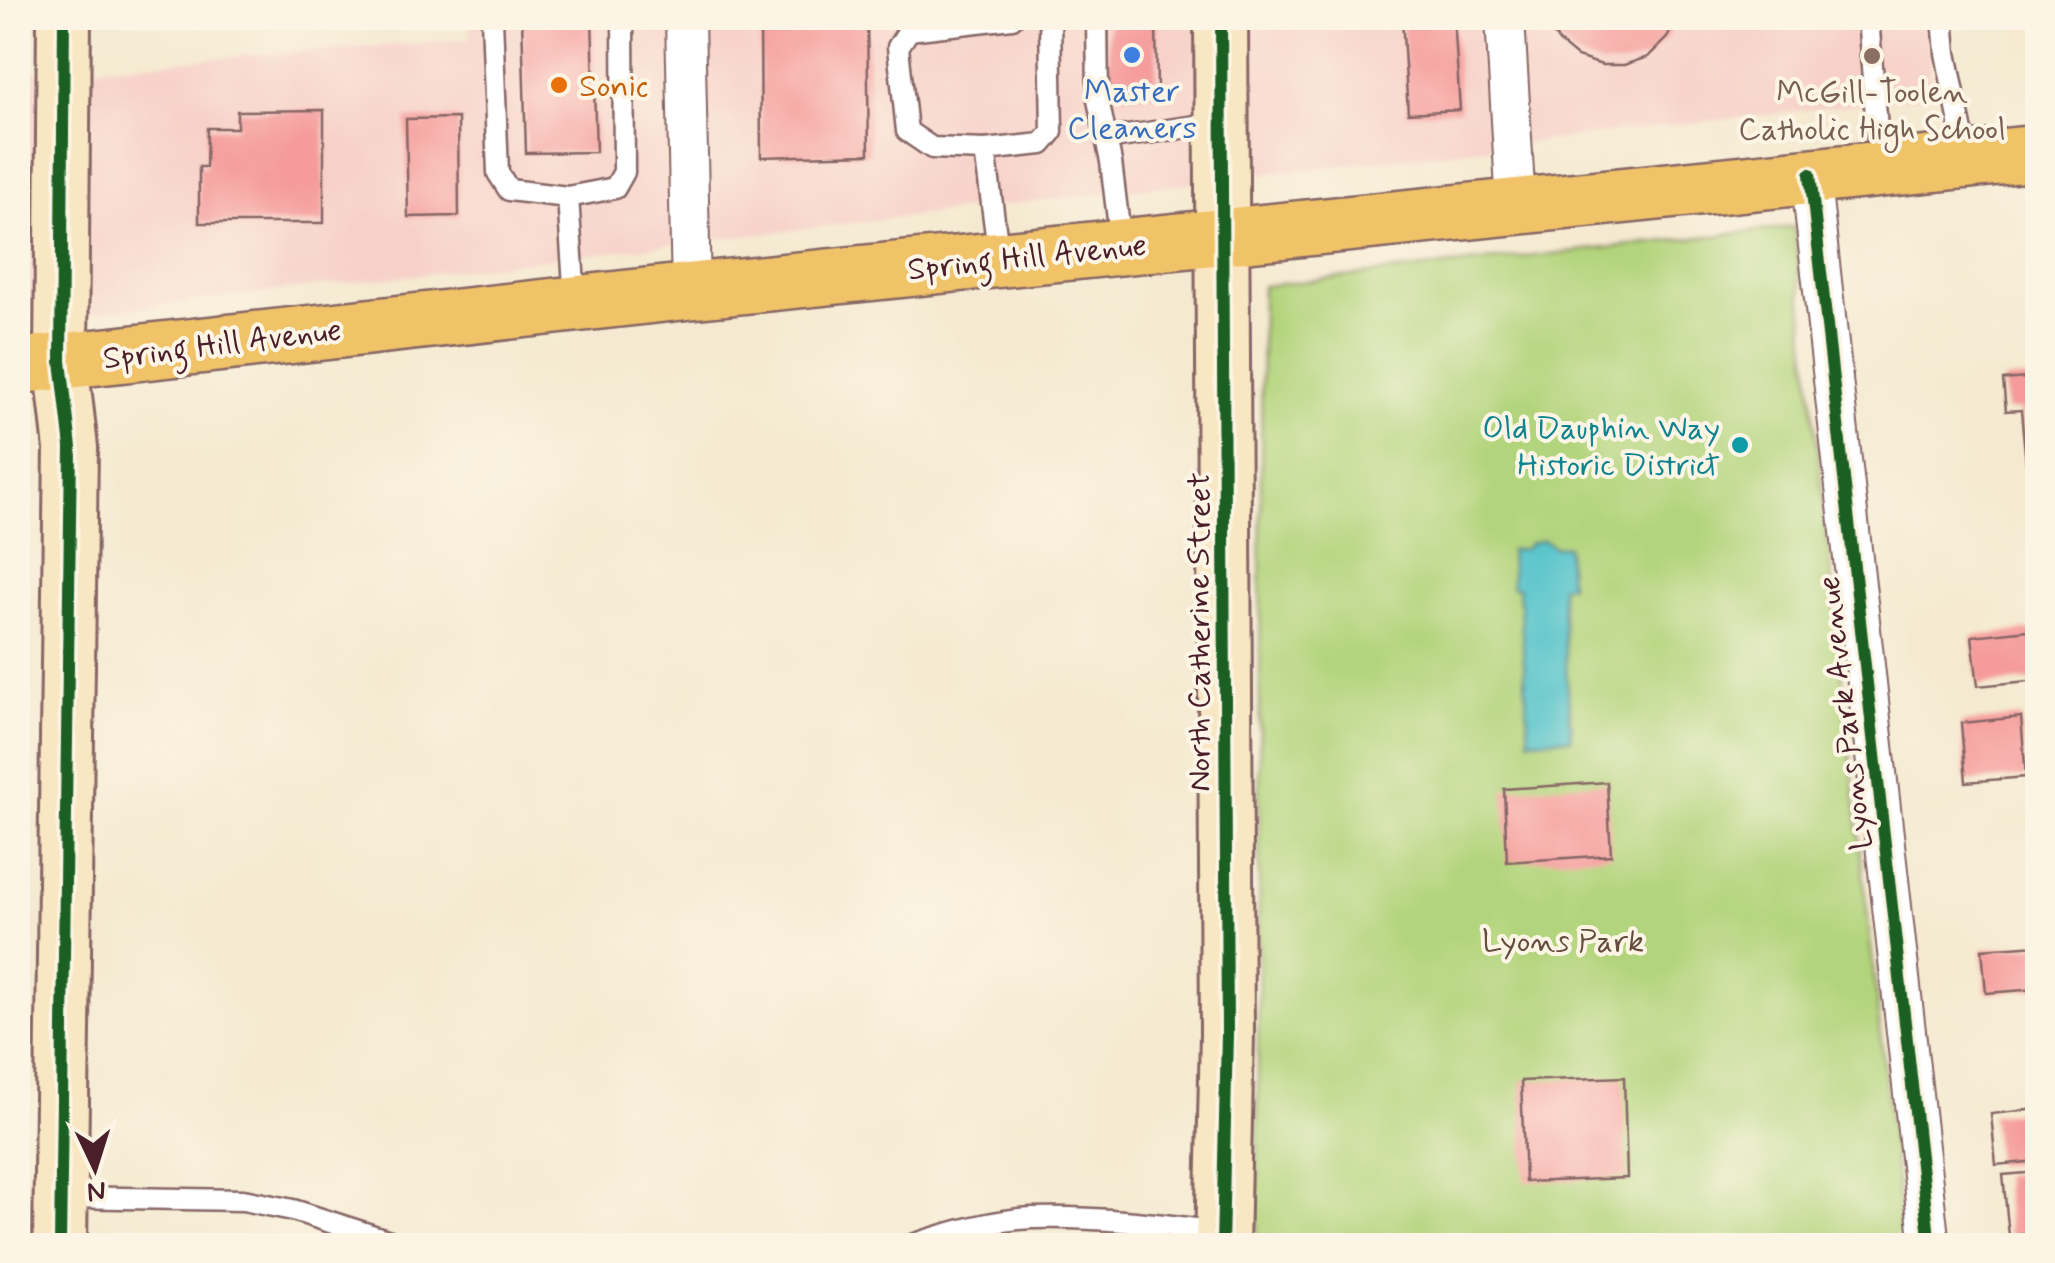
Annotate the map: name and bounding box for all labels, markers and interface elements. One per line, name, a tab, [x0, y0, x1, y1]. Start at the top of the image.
marker: Master Cleaners	[1121, 44, 1143, 66]
marker: McGill-Toolen Catholic High School	[1861, 45, 1883, 67]
place label: Sonic	[579, 66, 648, 108]
place label: Master Cleaners	[1067, 71, 1197, 150]
place label: McGill-Toolen Catholic High School	[1738, 72, 2006, 153]
marker: Sonic	[548, 74, 570, 96]
street label: Spring Hill Avenue	[906, 225, 1149, 294]
street label: Spring Hill Avenue	[100, 310, 344, 383]
place label: Old Dauphin Way Historic District	[1482, 408, 1720, 487]
marker: Old Dauphin Way Historic District	[1729, 434, 1751, 456]
street label: North Catherine Street	[1179, 472, 1221, 792]
street label: Lyons Park Avenue	[1808, 573, 1884, 852]
park label: Lyons Park	[1482, 921, 1644, 963]
north arrow	[45, 1118, 145, 1218]
text: N	[86, 1171, 107, 1210]

